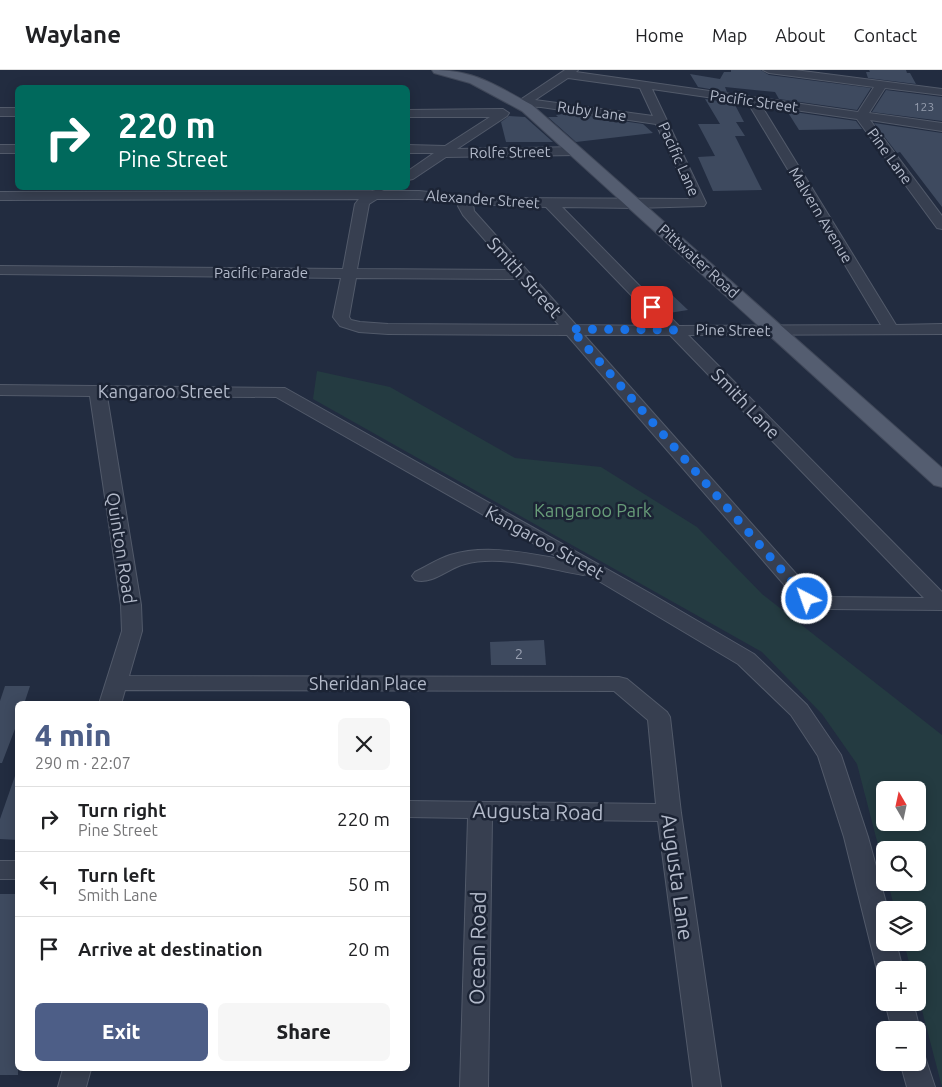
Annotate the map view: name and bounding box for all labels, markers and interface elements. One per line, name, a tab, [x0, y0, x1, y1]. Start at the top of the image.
text: Waylane	[25, 21, 121, 48]
text: Home	[635, 25, 684, 45]
text: Map	[712, 25, 747, 45]
text: About	[775, 25, 825, 45]
text: Contact	[853, 25, 917, 45]
street label: Pacific Street	[709, 86, 799, 116]
street label: Ruby Lane	[556, 98, 628, 124]
house number: 123	[914, 100, 934, 113]
icon: right	[35, 105, 100, 170]
text: 220 m	[118, 105, 216, 145]
street label: Pacific Lane	[655, 119, 703, 199]
street label: Pine Lane	[864, 125, 916, 187]
street label: Rolfe Street	[469, 143, 551, 161]
text: Pine Street	[118, 146, 228, 171]
street label: Malvern Avenue	[786, 164, 856, 266]
street label: Alexander Street	[426, 187, 540, 211]
street label: Pittwater Road	[656, 221, 742, 301]
street label: Smith Street	[484, 233, 566, 321]
street label: Pacific Parade	[214, 264, 308, 281]
pin	[631, 286, 673, 328]
icon: arrive	[638, 293, 666, 321]
street label: Pine Street	[695, 321, 771, 339]
street label: Smith Lane	[708, 364, 784, 442]
street label: Kangaroo Street	[98, 381, 230, 401]
street label: Quinton Road	[102, 491, 141, 605]
park label: Kangaroo Park	[534, 500, 652, 520]
street label: Kangaroo Street	[482, 501, 608, 583]
position arrow	[780, 572, 832, 624]
house number: 2	[515, 645, 523, 662]
street label: Sheridan Place	[309, 673, 427, 693]
text: 4 min	[35, 718, 111, 752]
button: close	[338, 718, 390, 770]
text: 290 m · 22:07	[35, 754, 131, 772]
north arrow	[876, 781, 926, 831]
map controls	[876, 781, 926, 1071]
street label: Augusta Road	[472, 798, 604, 824]
text: Turn right	[78, 799, 166, 821]
icon: right	[35, 805, 63, 833]
text: 220 m	[337, 808, 390, 830]
street label: Augusta Lane	[657, 812, 699, 942]
text: Pine Street	[78, 821, 158, 839]
button: search	[876, 841, 926, 891]
text: Turn left	[78, 864, 156, 886]
icon: left	[35, 870, 63, 898]
text: 50 m	[348, 873, 390, 895]
text: Smith Lane	[78, 886, 158, 904]
street label: Ocean Road	[464, 891, 490, 1005]
button: layers	[876, 901, 926, 951]
icon: arrive	[35, 935, 63, 963]
text: Arrive at destination	[78, 938, 263, 960]
text: 20 m	[348, 938, 390, 960]
button: +	[876, 961, 926, 1011]
button: Exit	[35, 1003, 208, 1061]
button: Share	[218, 1003, 390, 1061]
button: −	[876, 1021, 926, 1071]

